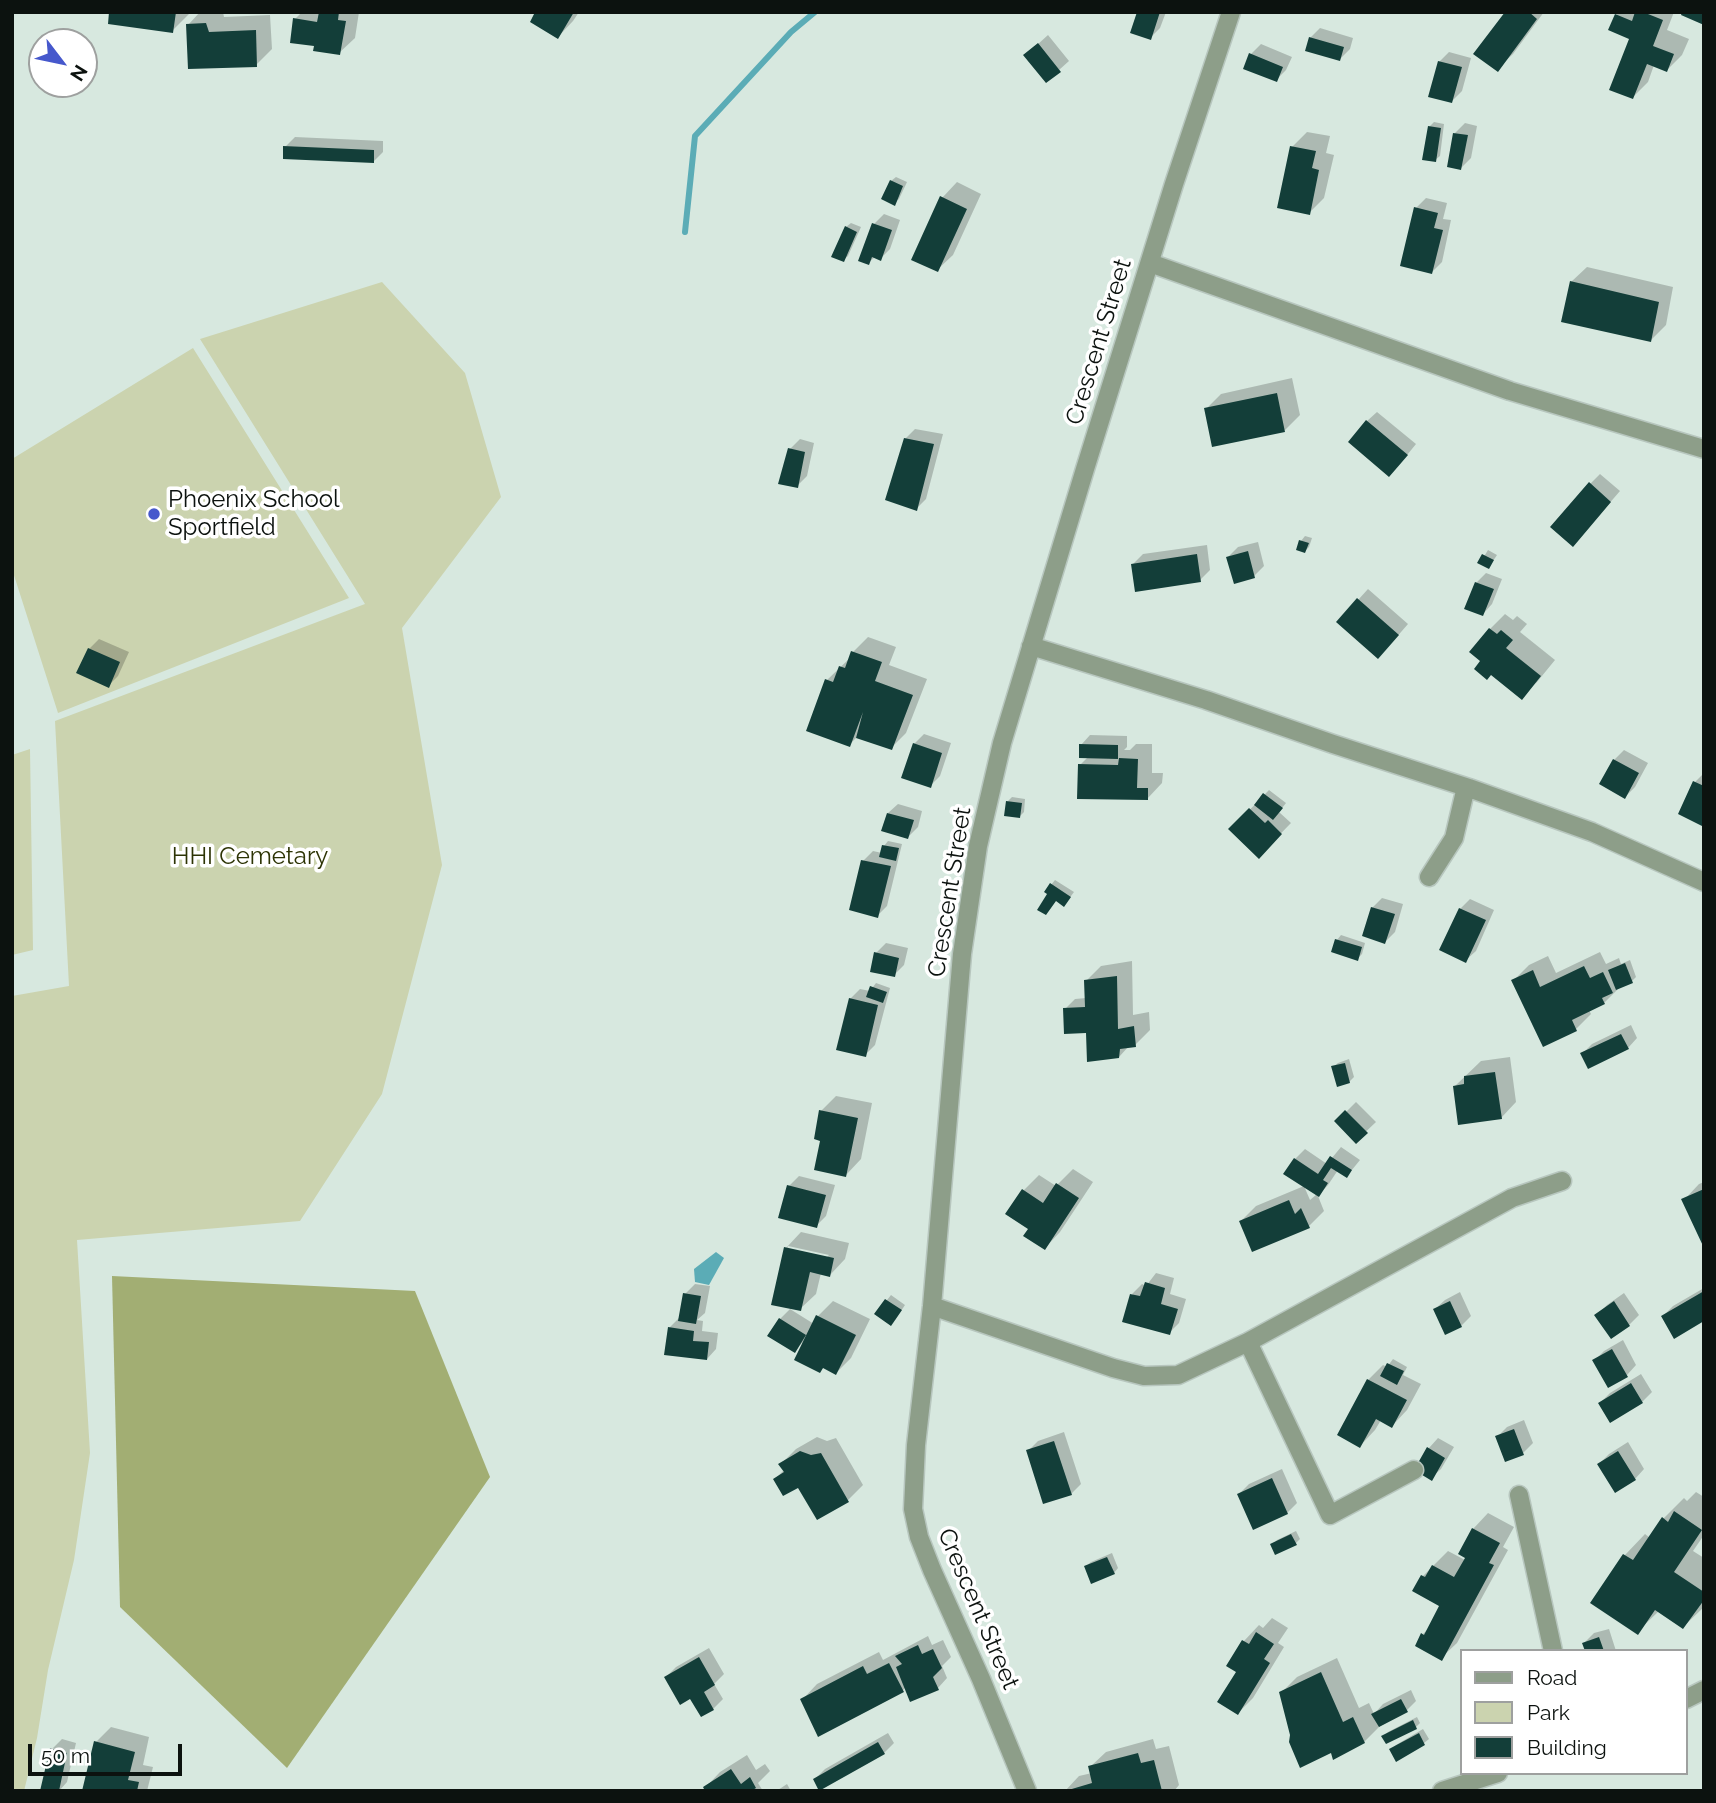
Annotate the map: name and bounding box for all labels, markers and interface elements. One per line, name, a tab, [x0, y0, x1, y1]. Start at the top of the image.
north arrow	[28, 28, 98, 98]
text: N	[66, 61, 92, 85]
street label: Crescent Street	[1060, 256, 1138, 428]
place label: Phoenix School Sportfield	[168, 486, 340, 542]
marker: Phoenix School Sportfield	[146, 506, 162, 522]
street label: Crescent Street	[922, 805, 978, 979]
park label: HHI Cemetary	[172, 843, 328, 871]
street label: Crescent Street	[931, 1524, 1025, 1694]
legend	[1460, 1649, 1688, 1775]
text: Road	[1527, 1665, 1577, 1690]
text: Park	[1527, 1700, 1570, 1725]
scale bar	[32, 1730, 186, 1774]
text: Building	[1527, 1735, 1607, 1760]
text: 50 m	[41, 1743, 90, 1768]

